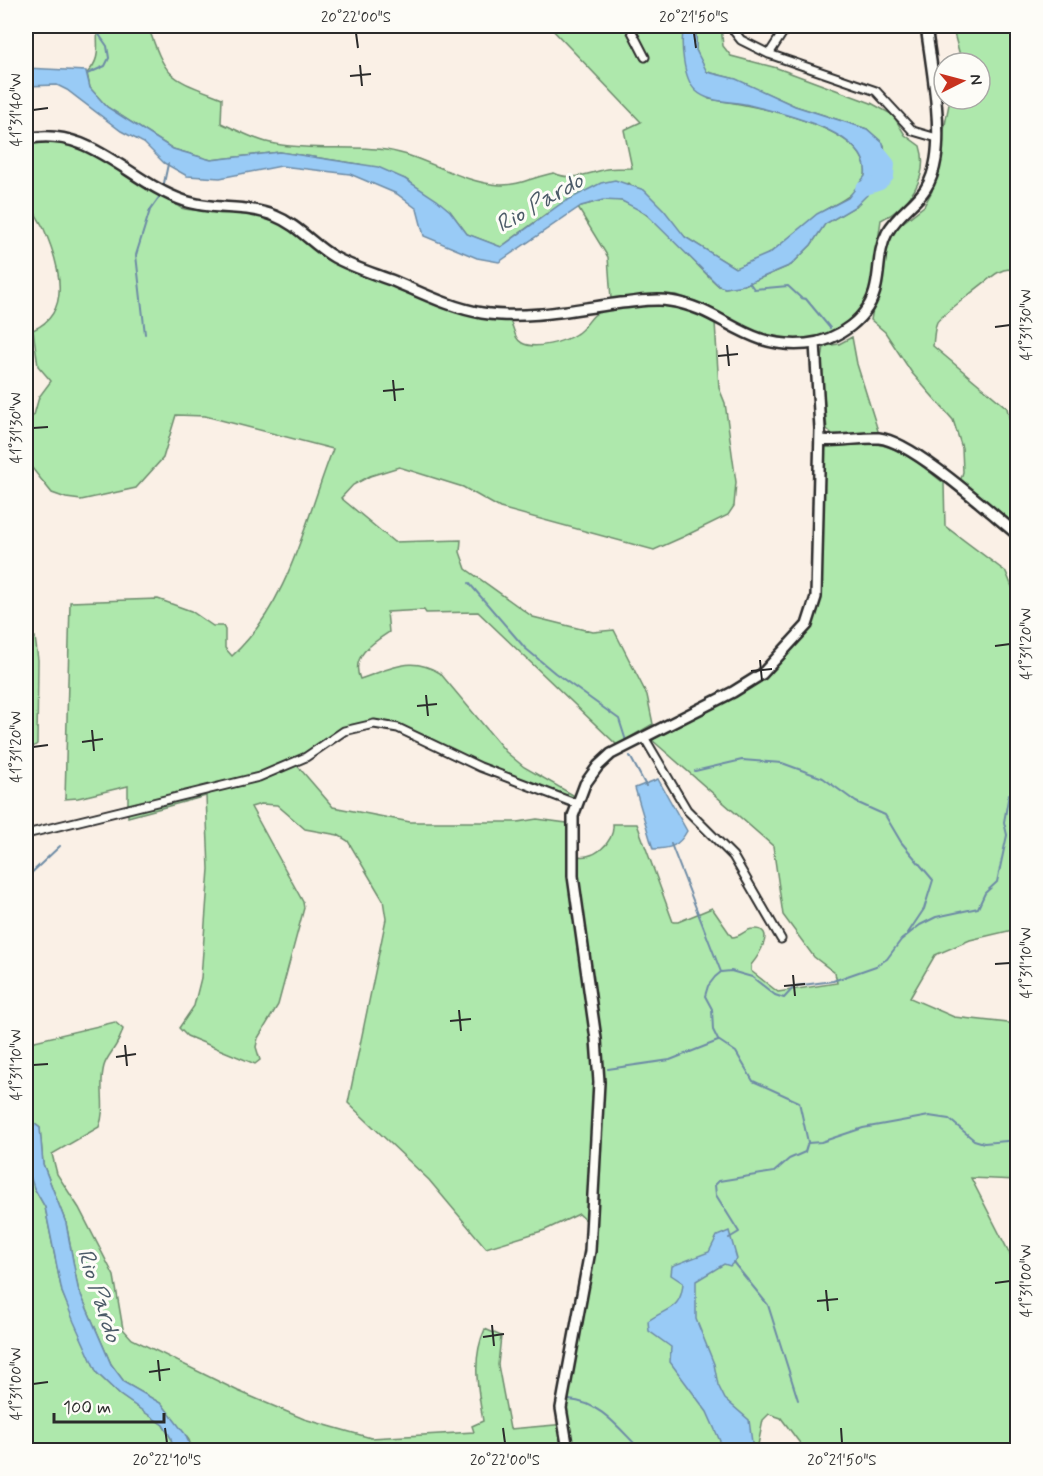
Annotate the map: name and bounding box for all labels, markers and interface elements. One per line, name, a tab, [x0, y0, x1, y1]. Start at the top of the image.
text: 20°22'00"S	[321, 8, 391, 28]
text: 20°21'50"S	[659, 8, 729, 28]
north arrow	[932, 51, 992, 111]
text: 41°31'40"W	[7, 73, 27, 147]
text: N	[964, 73, 986, 86]
water label: Rio Pardo	[490, 165, 590, 241]
text: 41°31'30"W	[1017, 289, 1037, 361]
text: 41°31'30"W	[7, 392, 27, 464]
text: 41°31'20"W	[1017, 608, 1037, 680]
text: 41°31'20"W	[7, 711, 27, 783]
text: 41°31'10"W	[1017, 927, 1037, 999]
text: 41°31'10"W	[7, 1029, 27, 1101]
water label: Rio Pardo	[69, 1245, 128, 1347]
text: 41°31'00"W	[1017, 1245, 1037, 1317]
text: 41°31'00"W	[7, 1348, 27, 1420]
scale bar	[54, 1386, 164, 1424]
text: 100 m	[63, 1396, 111, 1420]
text: 20°22'10"S	[133, 1451, 201, 1471]
text: 20°22'00"S	[470, 1451, 540, 1471]
text: 20°21'50"S	[807, 1451, 877, 1471]

